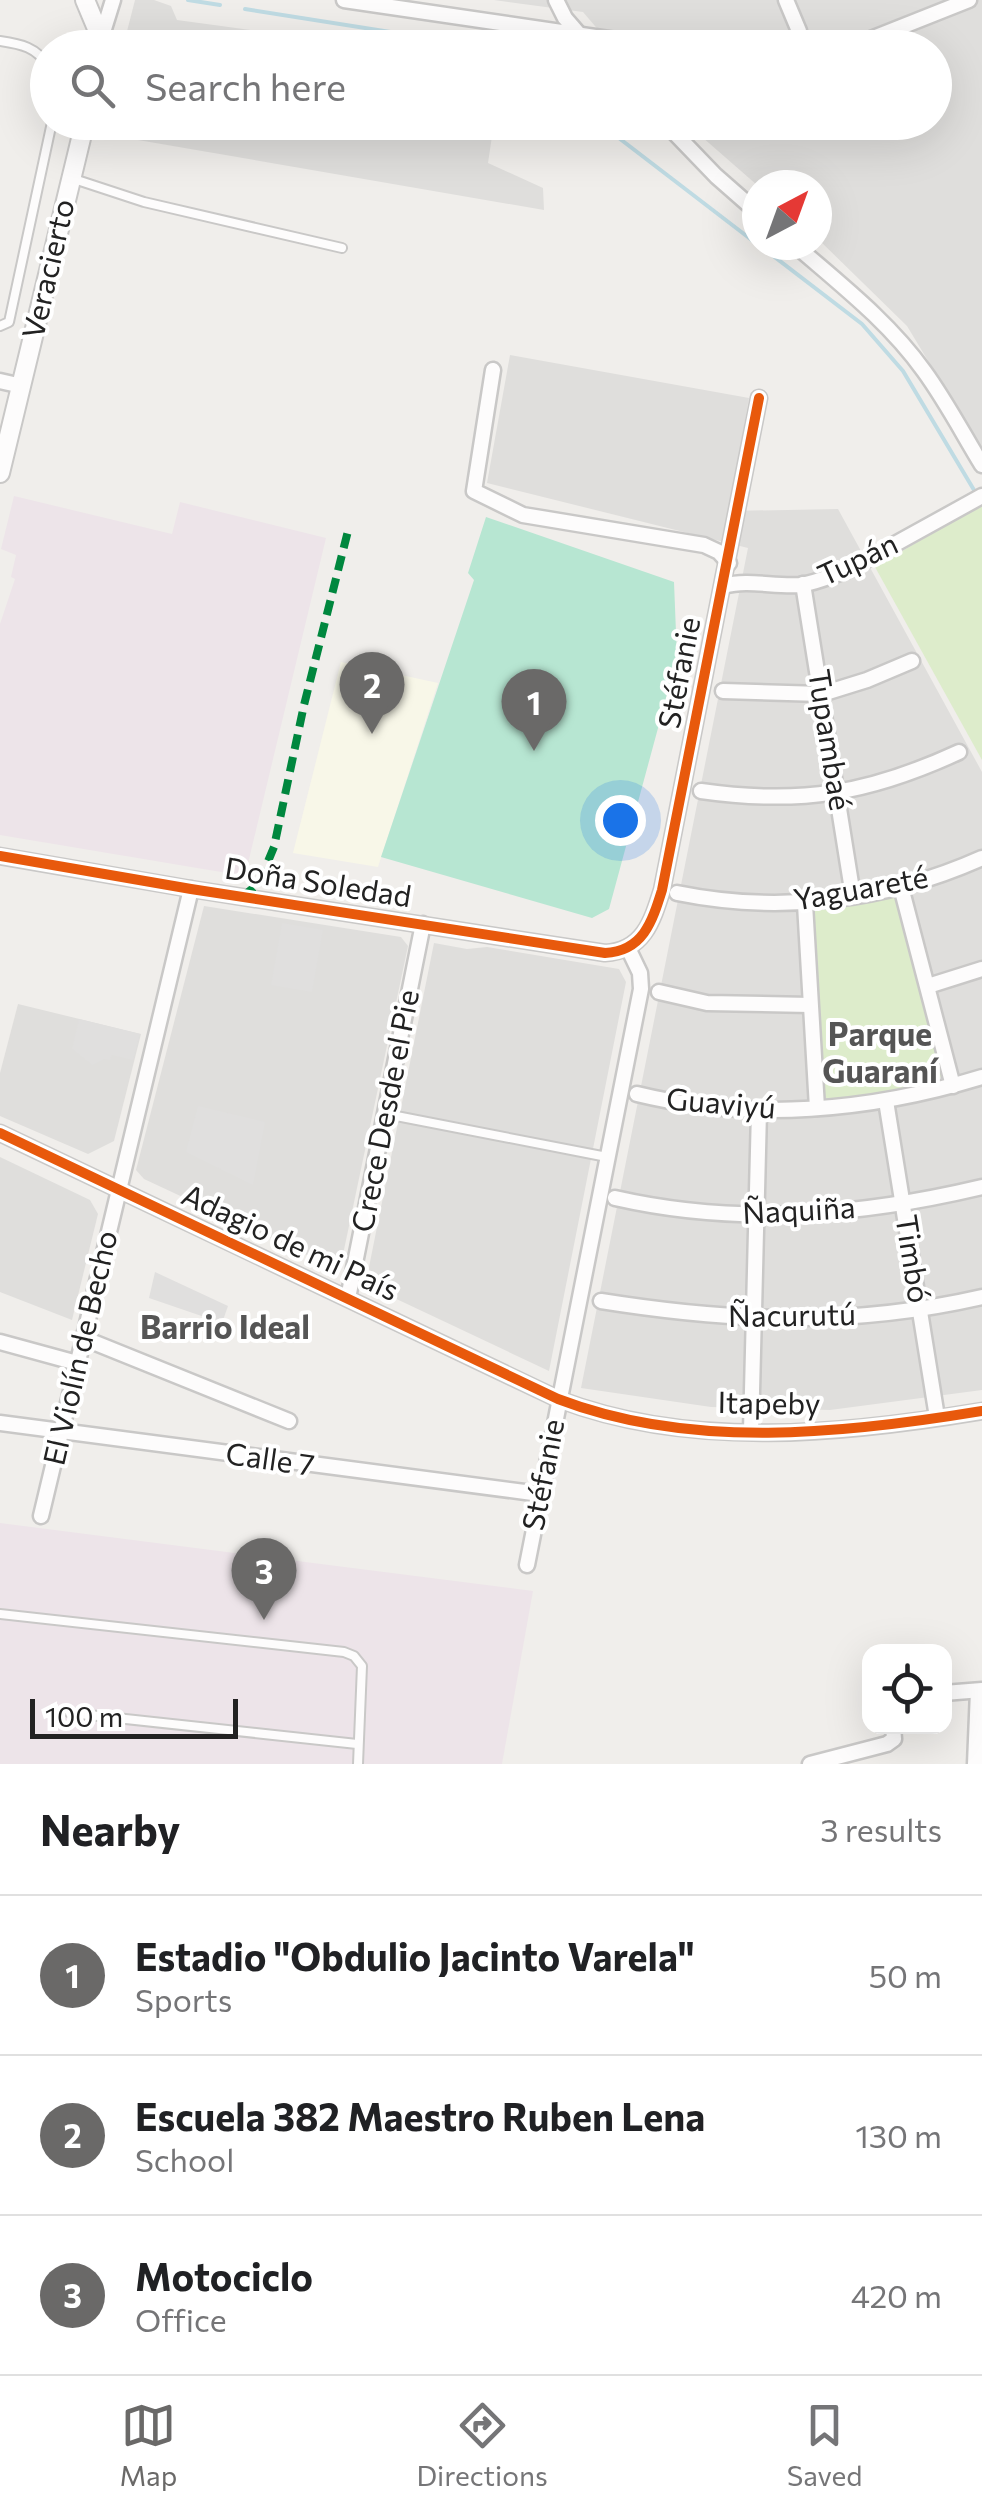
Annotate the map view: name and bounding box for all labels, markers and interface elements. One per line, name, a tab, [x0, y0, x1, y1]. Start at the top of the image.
search box	[30, 30, 952, 140]
icon: search	[65, 58, 120, 113]
text: Search here	[145, 62, 346, 109]
north arrow	[742, 170, 832, 260]
street label: Veracierto	[13, 195, 81, 342]
street label: Tupán	[811, 523, 903, 592]
street label: Stéfanie	[649, 614, 706, 731]
pin: 2	[340, 652, 404, 734]
street label: Tupambaé	[802, 666, 861, 813]
pin: 1	[502, 668, 566, 751]
your location	[595, 795, 646, 846]
street label: Doña Soledad	[223, 848, 414, 914]
street label: Yaguareté	[790, 857, 931, 917]
street label: Crece Desde el Pie	[342, 986, 425, 1235]
district label: Parque Guaraní	[822, 1013, 940, 1090]
street label: Guaviyú	[665, 1078, 777, 1125]
street label: Adagio de mi País	[177, 1174, 405, 1307]
street label: Ñaquiña	[741, 1187, 856, 1230]
street label: Timbó	[889, 1212, 940, 1305]
street label: El Violín de Becho	[34, 1226, 124, 1468]
street label: Ñacurutú	[728, 1294, 856, 1333]
district label: Barrio Ideal	[140, 1306, 310, 1346]
street label: Itapeby	[717, 1382, 821, 1421]
street label: Stéfanie	[513, 1416, 570, 1533]
street label: Calle 7	[224, 1433, 317, 1482]
pin: 3	[232, 1538, 296, 1620]
map controls	[862, 1644, 952, 1734]
button: locate	[862, 1644, 952, 1734]
scale bar	[30, 1694, 238, 1738]
text: 100 m	[45, 1699, 123, 1733]
text: Nearby	[40, 1803, 180, 1855]
text: 3 results	[820, 1809, 942, 1849]
text: Estadio "Obdulio Jacinto Varela"	[135, 1932, 695, 1979]
text: 1	[65, 1955, 80, 1995]
text: 50 m	[869, 1955, 942, 1995]
text: Sports	[135, 1979, 232, 2019]
text: Escuela 382 Maestro Ruben Lena	[135, 2092, 705, 2139]
text: 2	[63, 2115, 82, 2155]
text: 130 m	[855, 2115, 942, 2155]
text: School	[135, 2139, 234, 2179]
text: Motociclo	[135, 2252, 313, 2299]
text: 3	[63, 2275, 82, 2315]
text: 420 m	[851, 2275, 942, 2315]
text: Office	[135, 2299, 227, 2339]
tab: Map	[120, 2398, 177, 2492]
tab: Directions	[416, 2398, 548, 2492]
tab: Saved	[787, 2398, 862, 2492]

